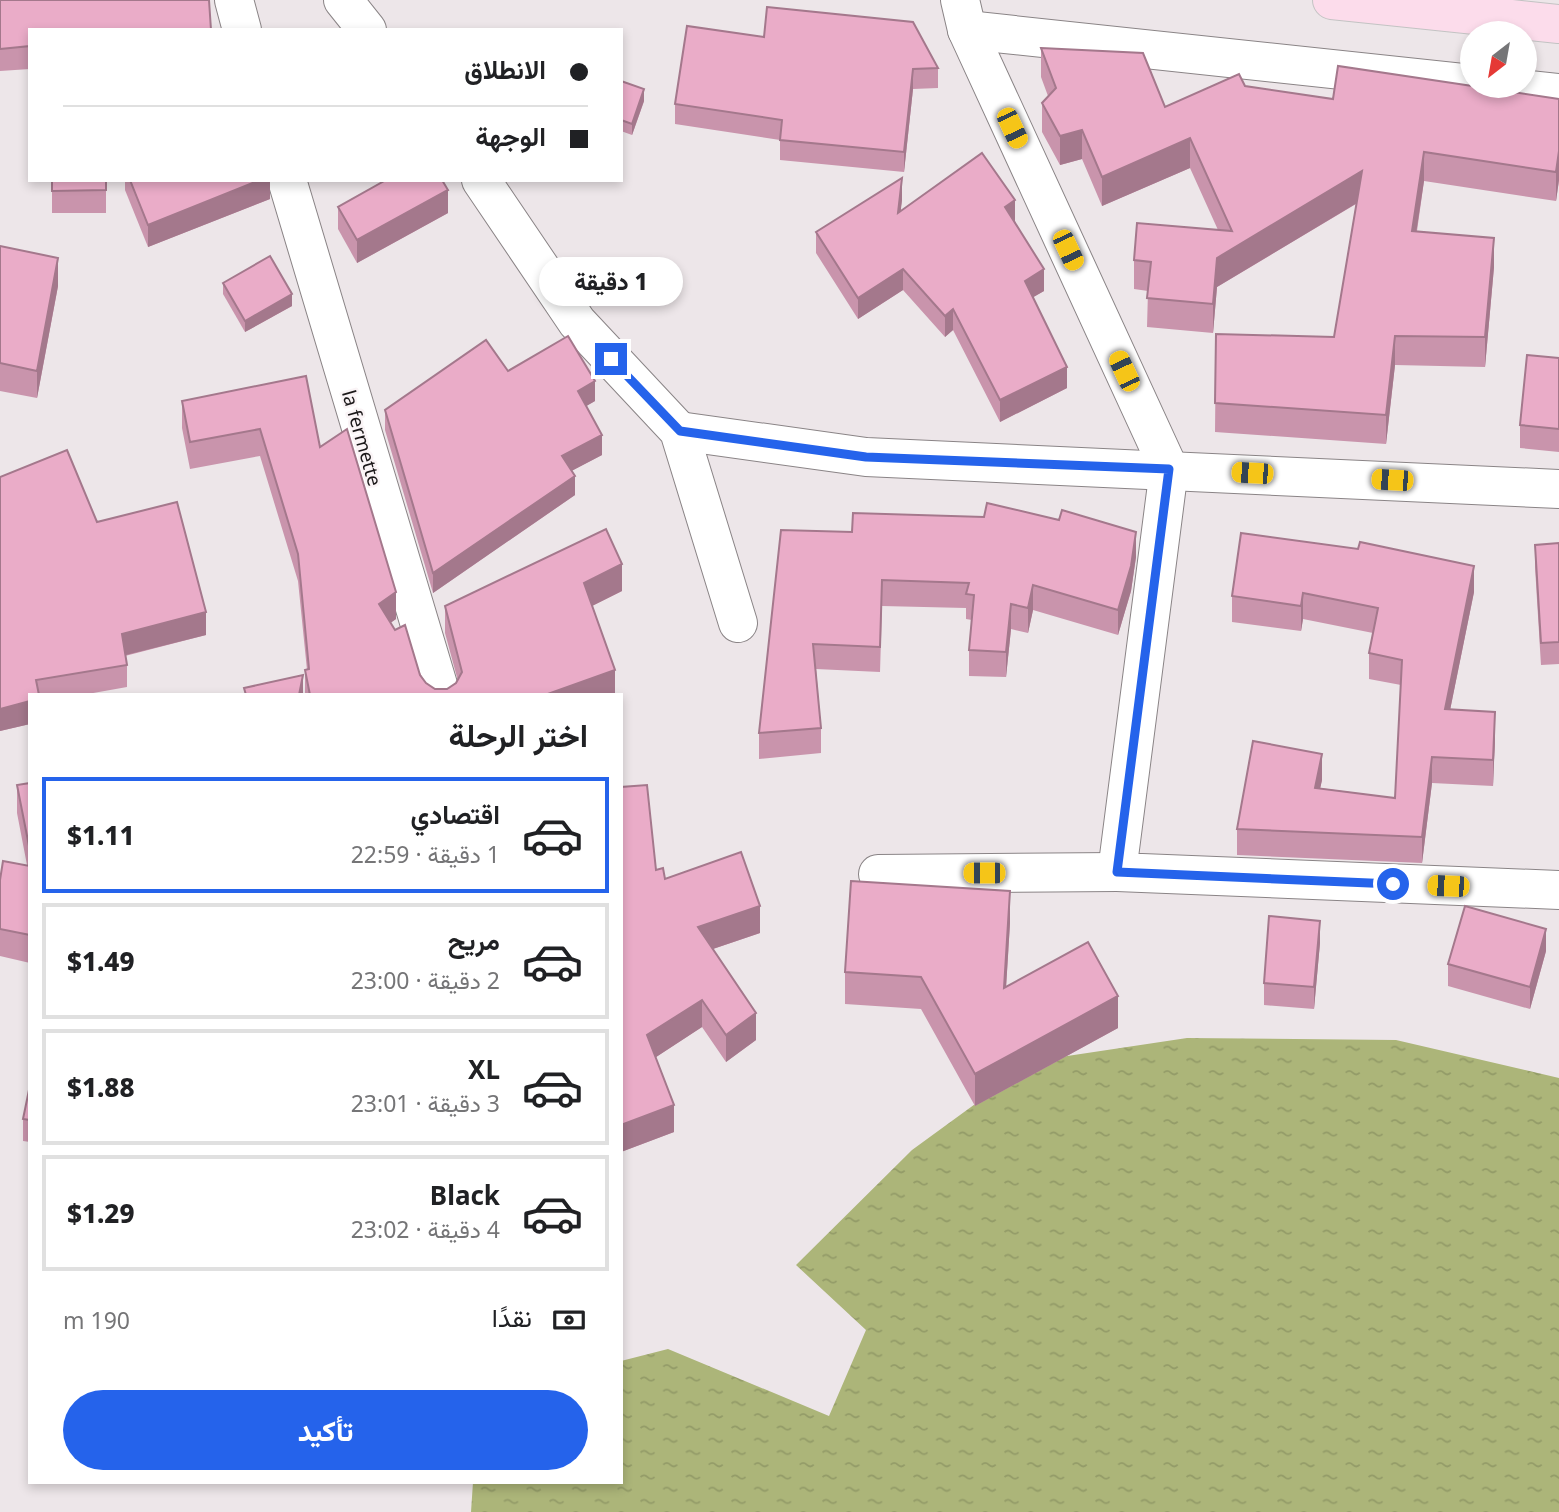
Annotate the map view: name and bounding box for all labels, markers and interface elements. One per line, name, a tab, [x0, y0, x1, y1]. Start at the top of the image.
north arrow	[1460, 21, 1536, 98]
map controls	[1460, 21, 1537, 98]
text: الانطلاق	[464, 51, 546, 87]
car	[994, 105, 1031, 151]
text: الوجهة	[475, 118, 546, 154]
car	[1050, 227, 1087, 273]
callout: 1 دقيقة	[539, 258, 683, 306]
text: 1 دقيقة	[574, 265, 648, 297]
route end	[595, 343, 627, 375]
car	[1106, 348, 1143, 394]
street label: la fermette	[336, 387, 388, 489]
car	[1231, 461, 1274, 485]
car	[1371, 468, 1414, 492]
text: اختر الرحلة	[448, 713, 588, 756]
text: اقتصادي	[411, 796, 500, 832]
icon: car	[521, 804, 584, 867]
text: $1.11	[67, 817, 134, 853]
text: 1 دقيقة · 22:59	[351, 838, 500, 870]
car	[964, 863, 1006, 884]
route start	[1377, 868, 1409, 900]
car	[1427, 875, 1470, 897]
text: مريح	[448, 922, 500, 958]
icon: car	[521, 930, 584, 993]
text: $1.49	[67, 943, 134, 979]
text: 2 دقيقة · 23:00	[351, 964, 500, 996]
text: XL	[468, 1051, 500, 1087]
icon: car	[521, 1056, 584, 1119]
text: $1.88	[67, 1069, 134, 1105]
text: 3 دقيقة · 23:01	[351, 1087, 500, 1119]
text: Black	[430, 1177, 500, 1213]
icon: car	[521, 1182, 584, 1245]
text: $1.29	[67, 1195, 134, 1231]
text: 4 دقيقة · 23:02	[351, 1213, 500, 1245]
text: نقدًا	[492, 1299, 532, 1335]
icon: cash	[550, 1301, 588, 1339]
text: 190 m	[63, 1304, 130, 1336]
button: تأكيد	[63, 1390, 588, 1470]

